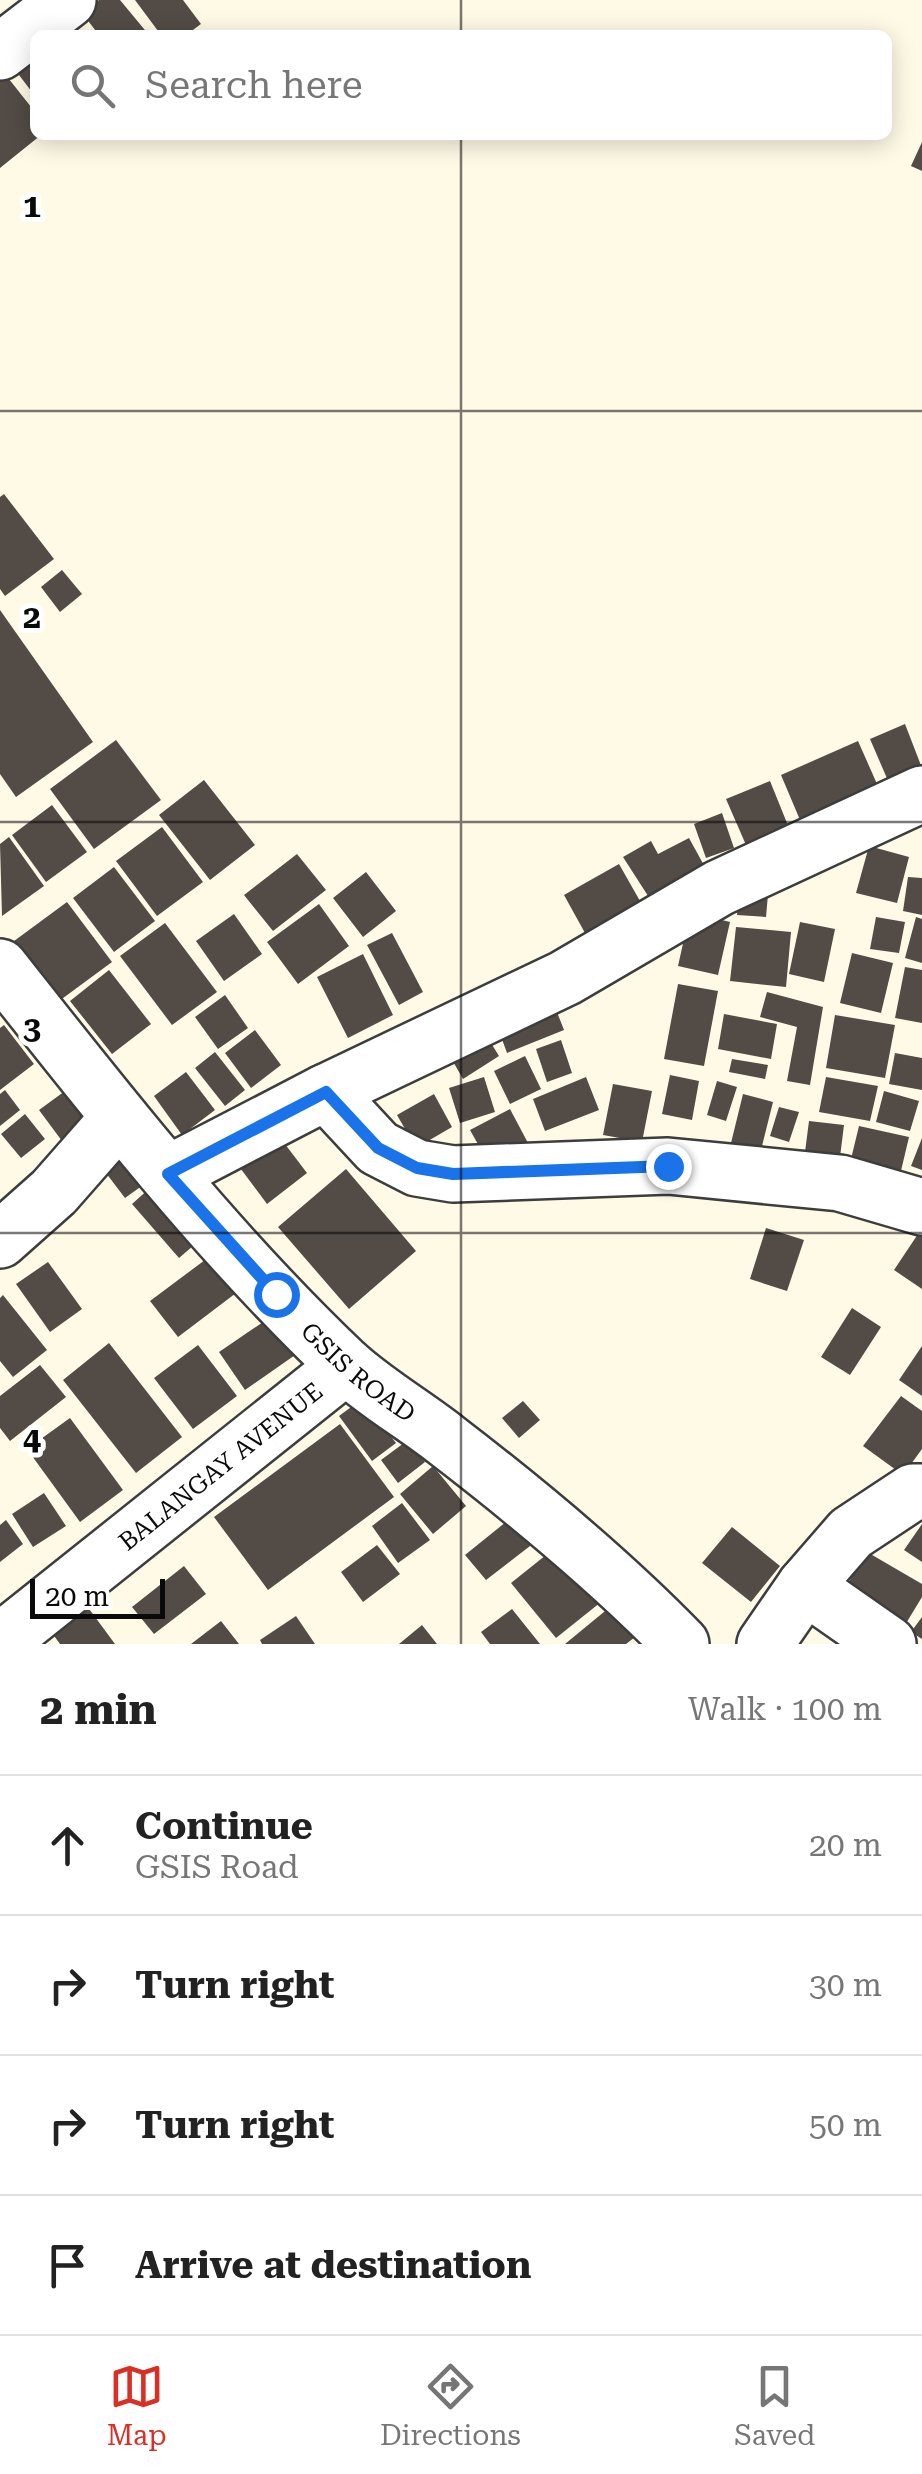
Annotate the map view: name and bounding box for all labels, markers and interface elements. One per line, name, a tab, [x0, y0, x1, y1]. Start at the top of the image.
search box	[30, 30, 892, 140]
icon: search	[65, 58, 120, 113]
text: Search here	[145, 63, 363, 107]
text: 1	[23, 187, 41, 225]
text: 2	[23, 598, 41, 636]
text: 3	[23, 1009, 41, 1047]
route end	[646, 1144, 692, 1190]
route start	[254, 1272, 300, 1318]
street label: GSIS ROAD	[295, 1317, 421, 1428]
street label: BALANGAY AVENUE	[113, 1377, 328, 1556]
text: 4	[23, 1420, 41, 1458]
scale bar	[30, 1574, 165, 1618]
text: 20 m	[45, 1580, 109, 1613]
text: 2 min	[40, 1685, 157, 1734]
text: Walk · 100 m	[688, 1690, 882, 1728]
text: Continue	[135, 1804, 313, 1848]
icon: ahead	[40, 1818, 95, 1873]
text: 20 m	[809, 1826, 882, 1864]
text: GSIS Road	[135, 1848, 299, 1886]
icon: right	[40, 1958, 95, 2013]
text: Turn right	[135, 1963, 334, 2007]
text: 30 m	[809, 1966, 882, 2004]
icon: right	[40, 2098, 95, 2153]
text: Turn right	[135, 2103, 334, 2147]
text: 50 m	[809, 2106, 882, 2144]
icon: arrive	[40, 2238, 95, 2293]
text: Arrive at destination	[135, 2243, 531, 2287]
tab: Map	[107, 2359, 167, 2452]
tab: Directions	[380, 2359, 521, 2452]
tab: Saved	[734, 2359, 815, 2452]

